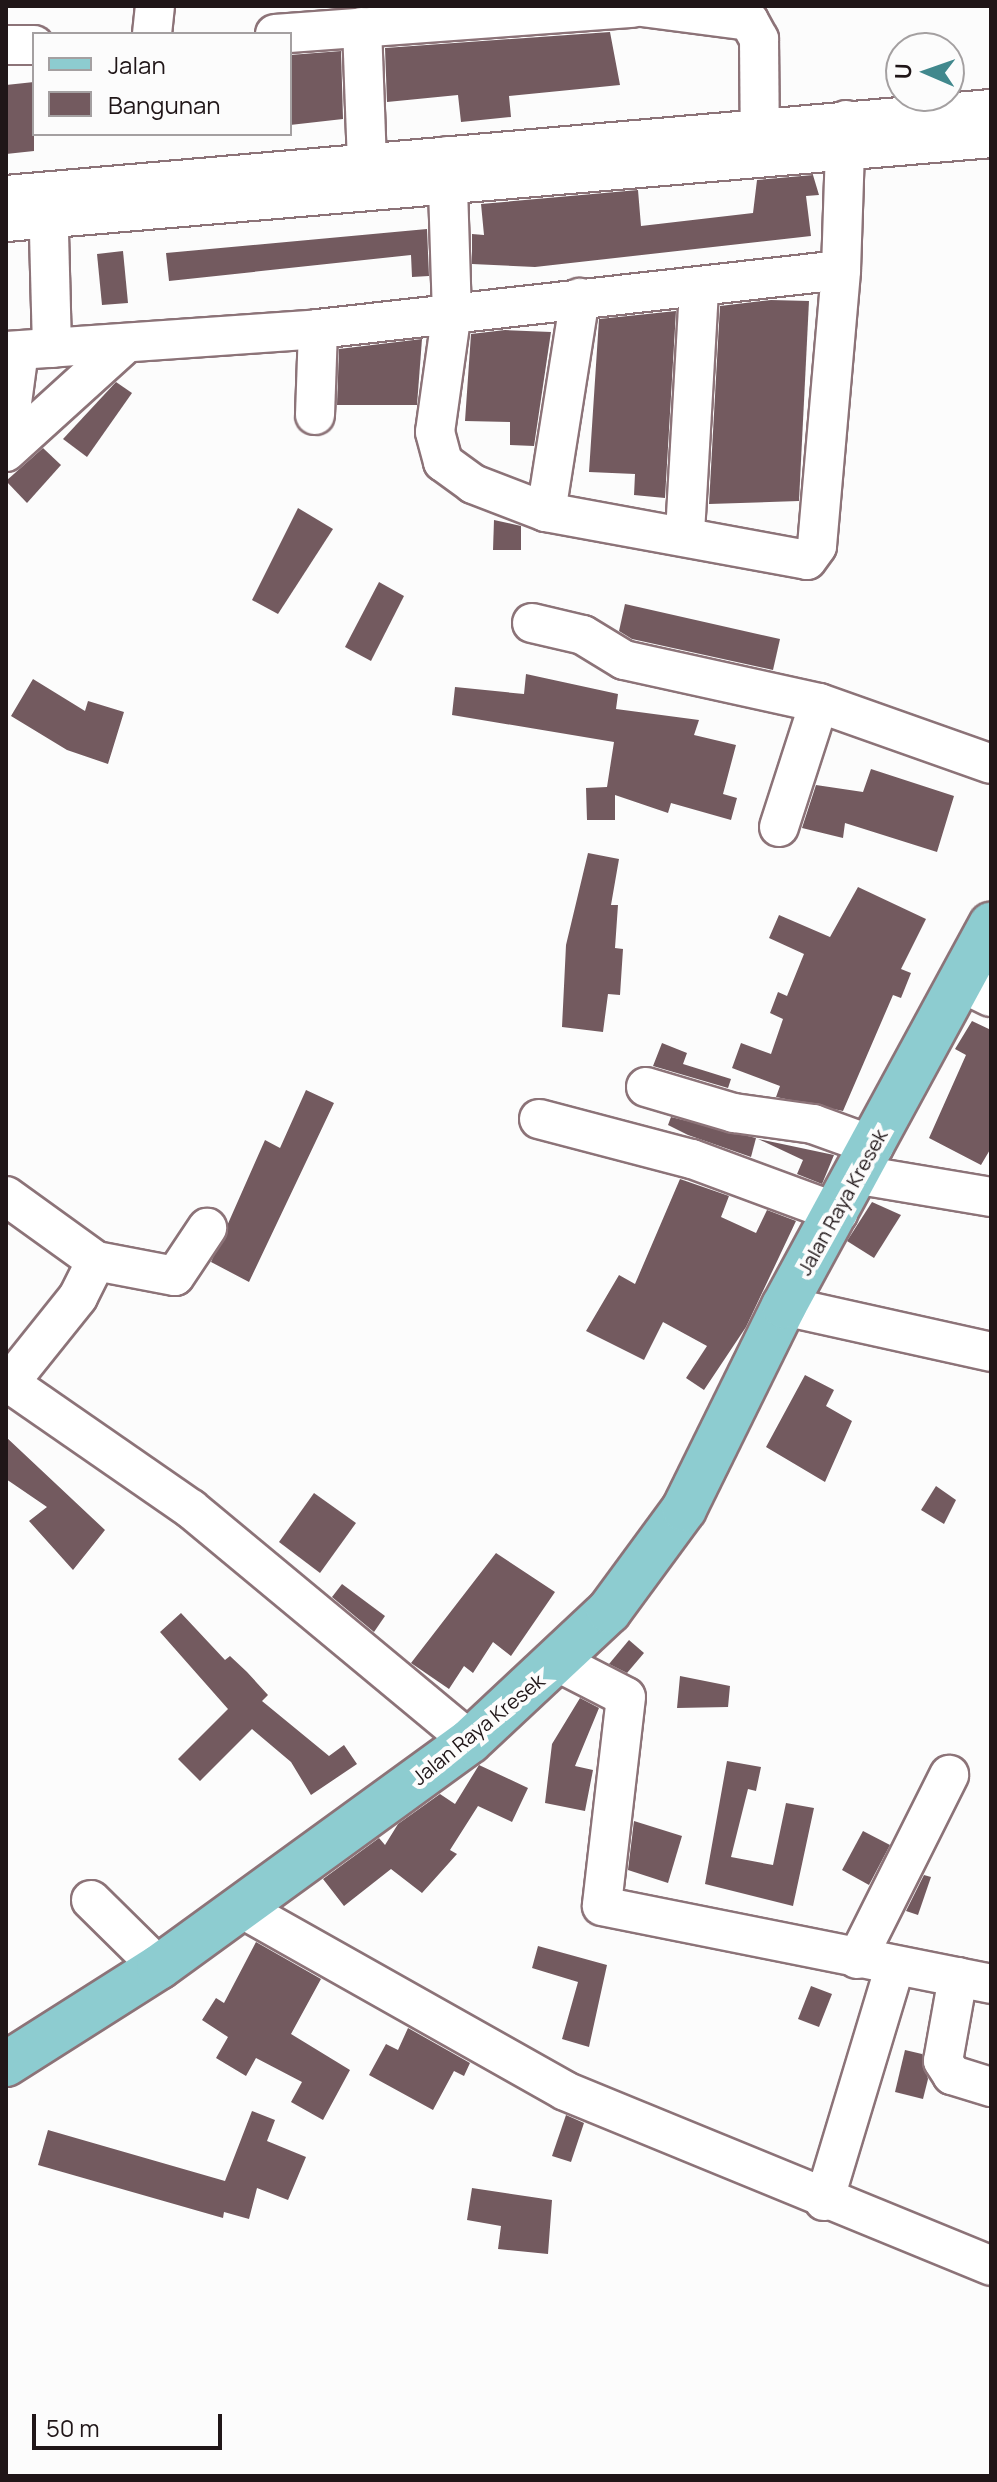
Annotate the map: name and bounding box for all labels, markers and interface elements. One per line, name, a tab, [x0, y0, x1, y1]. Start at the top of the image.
legend	[32, 32, 292, 136]
north arrow	[885, 32, 965, 112]
text: Jalan	[108, 48, 166, 81]
text: U	[888, 63, 918, 80]
text: Bangunan	[108, 88, 221, 121]
street label: Jalan Raya Kresek	[792, 1125, 892, 1279]
street label: Jalan Raya Kresek	[407, 1668, 549, 1790]
scale bar	[36, 2398, 226, 2448]
text: 50 m	[46, 2411, 100, 2444]

